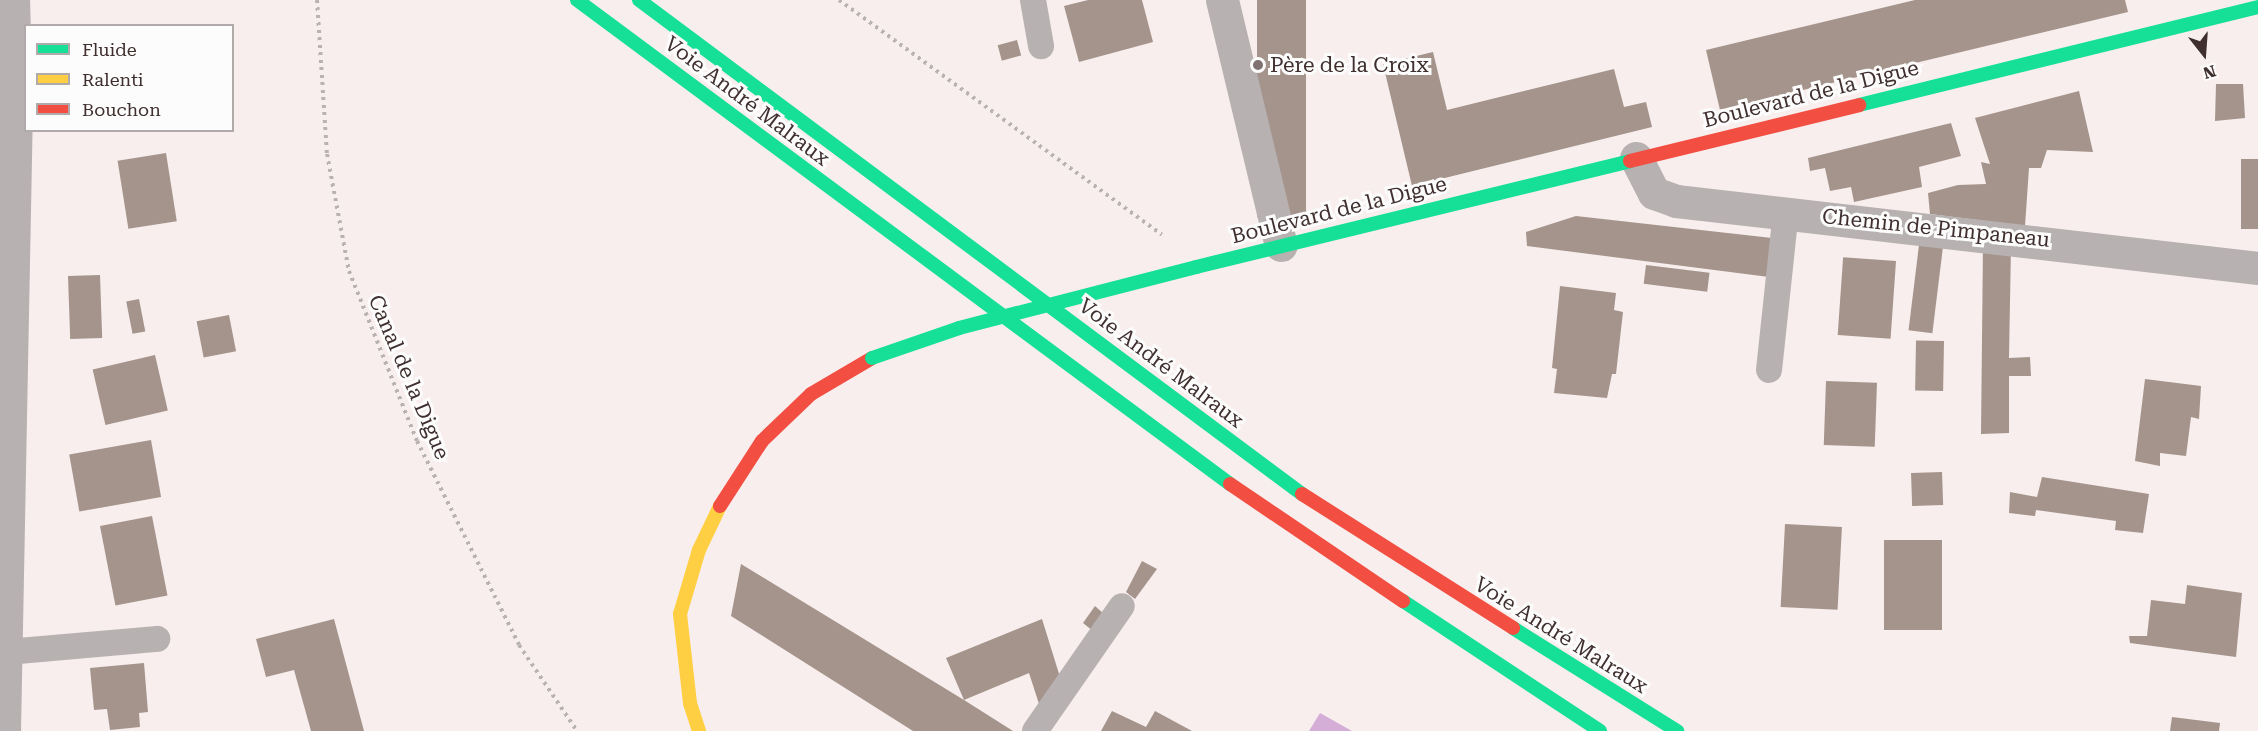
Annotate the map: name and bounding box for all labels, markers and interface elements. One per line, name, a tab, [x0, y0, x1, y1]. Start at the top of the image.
legend	[24, 24, 234, 132]
north arrow	[2174, 24, 2234, 84]
street label: Voie André Malraux	[660, 31, 834, 171]
text: Fluide	[82, 39, 137, 60]
place label: Père de la Croix	[1270, 52, 1429, 78]
street label: Boulevard de la Digue	[1701, 55, 1921, 133]
marker: Père de la Croix	[1251, 58, 1265, 72]
text: N	[2201, 61, 2218, 83]
text: Ralenti	[82, 69, 144, 90]
text: Bouchon	[82, 99, 161, 120]
street label: Boulevard de la Digue	[1229, 171, 1449, 249]
street label: Chemin de Pimpaneau	[1821, 204, 2051, 252]
street label: Canal de la Digue	[363, 291, 455, 463]
street label: Voie André Malraux	[1074, 293, 1248, 433]
street label: Voie André Malraux	[1470, 571, 1652, 699]

